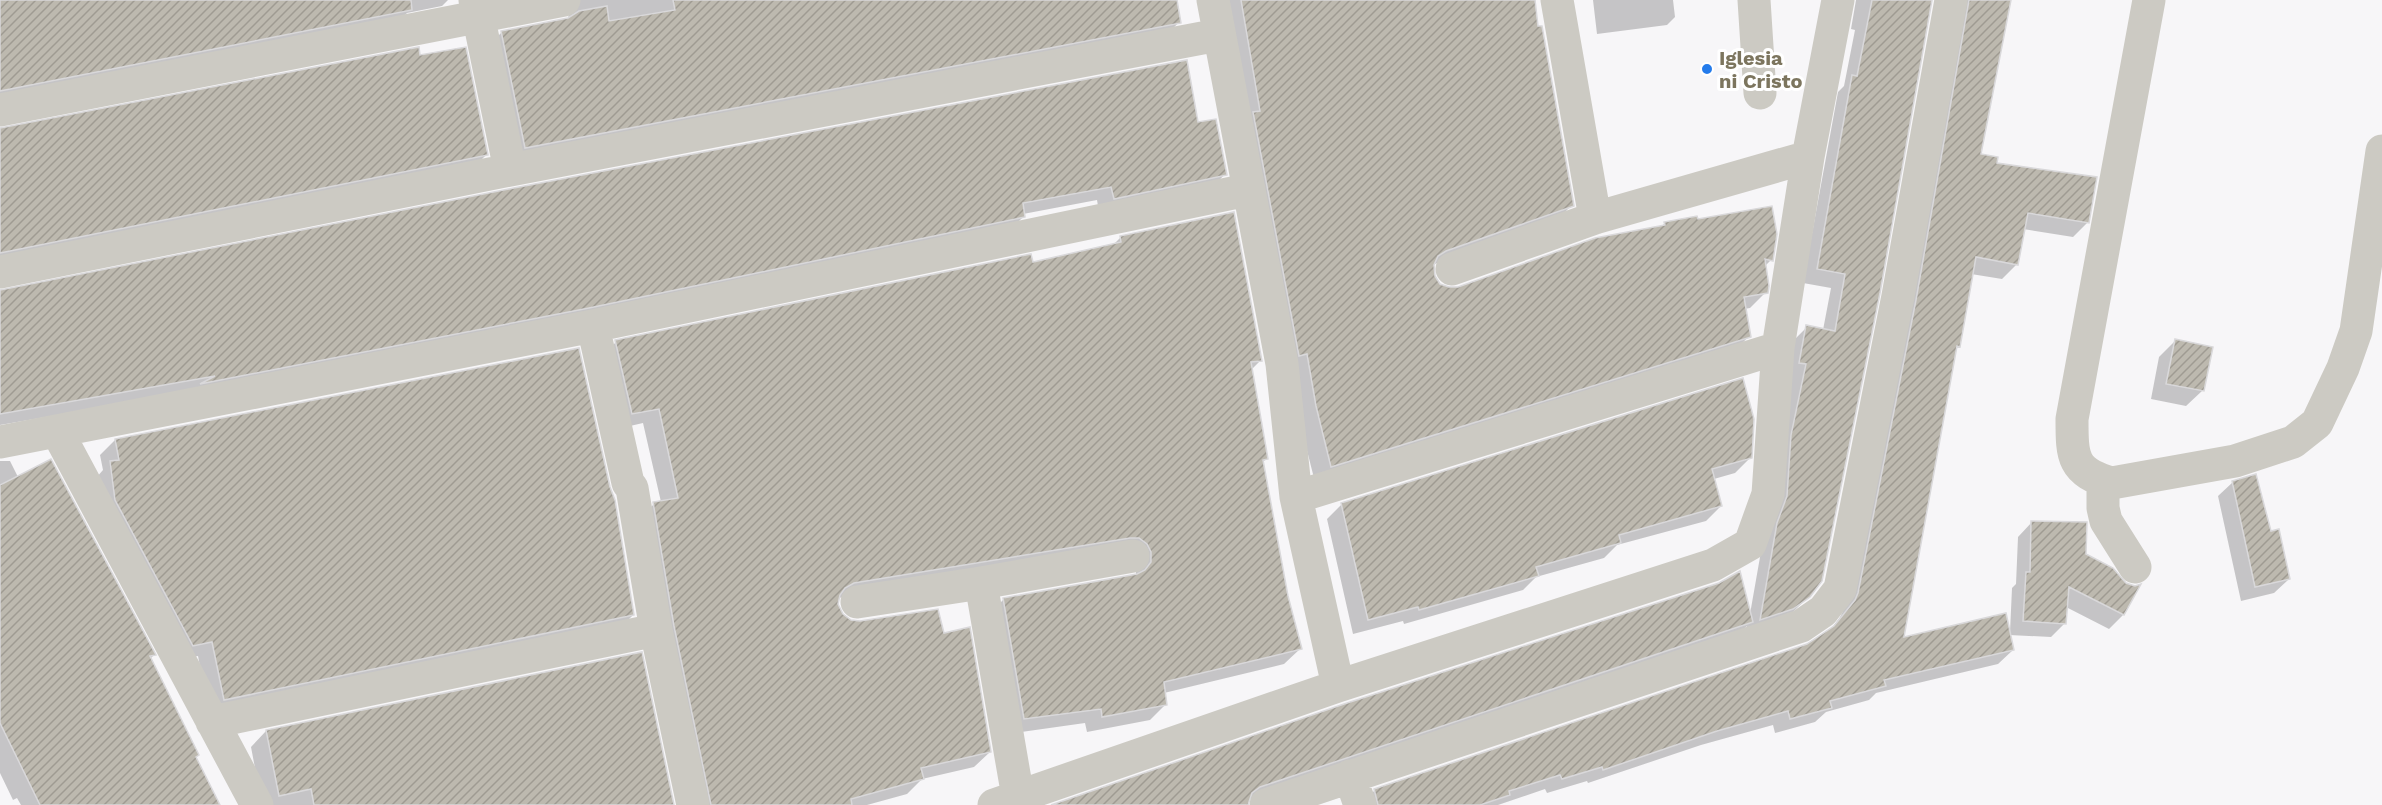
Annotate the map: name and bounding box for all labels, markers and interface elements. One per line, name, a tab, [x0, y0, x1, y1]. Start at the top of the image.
place label: Iglesia ni Cristo	[1719, 46, 1802, 93]
marker: Iglesia ni Cristo	[1700, 62, 1714, 76]

